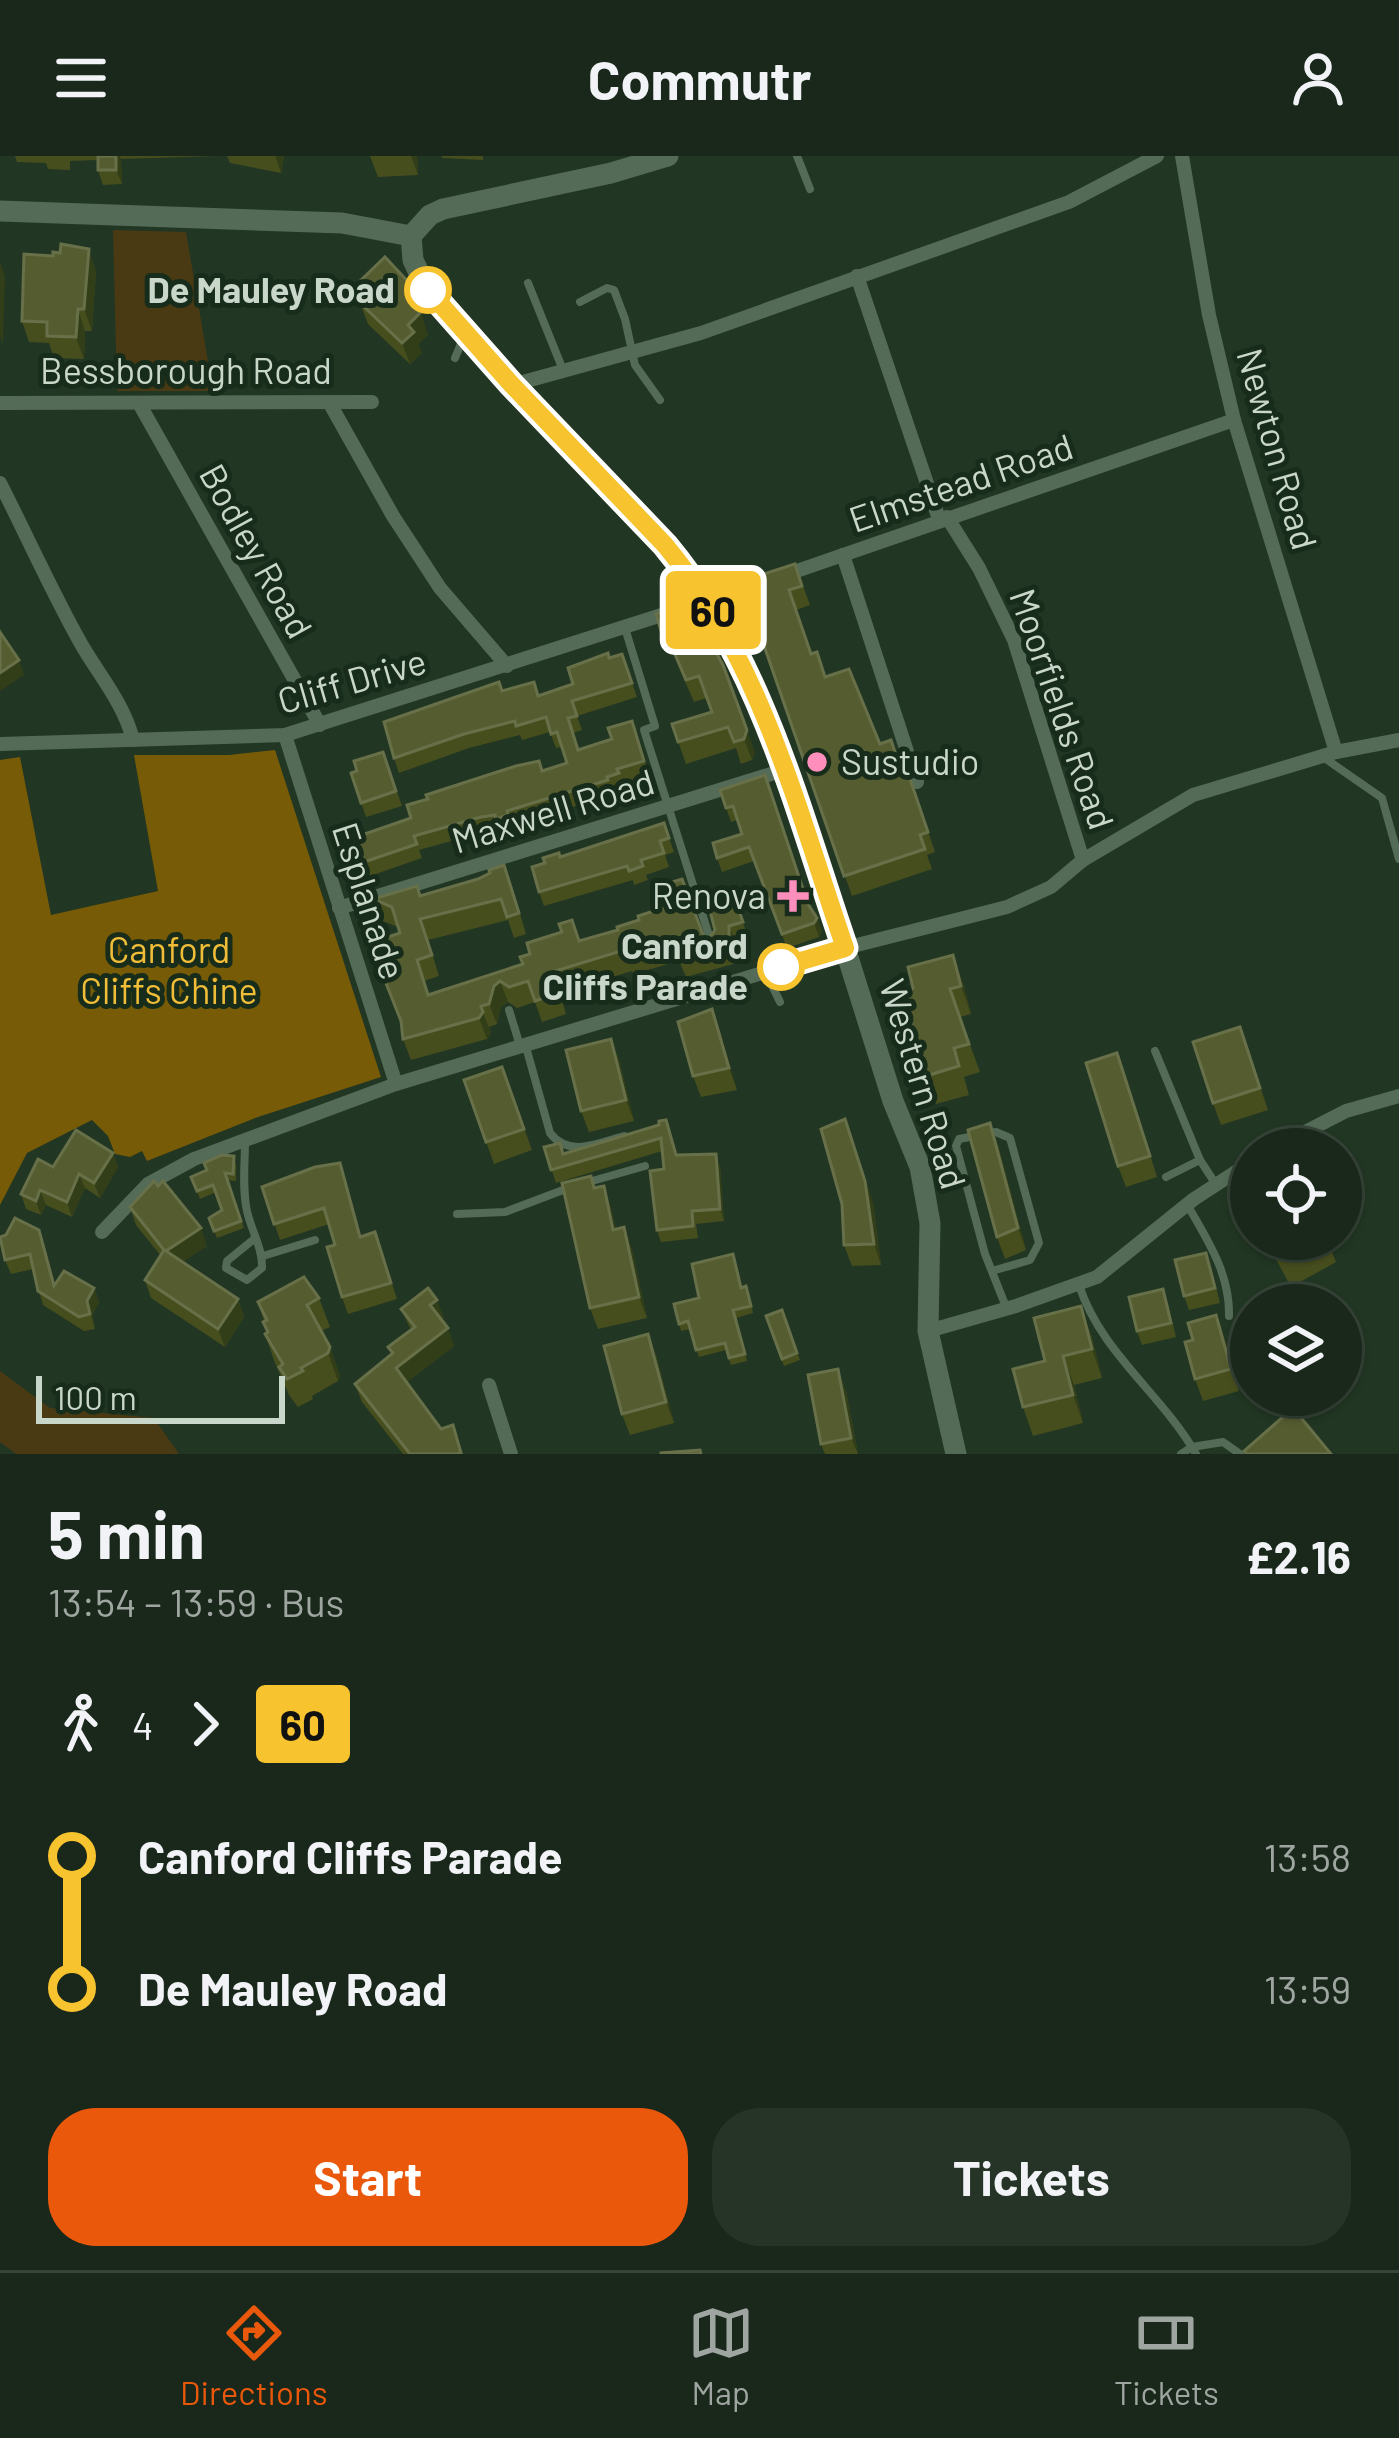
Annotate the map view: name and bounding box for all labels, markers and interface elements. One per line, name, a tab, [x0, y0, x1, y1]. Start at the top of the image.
icon: menu	[48, 45, 114, 111]
icon: person	[1285, 45, 1351, 111]
text: Commutr	[588, 46, 811, 111]
place label: De Mauley Road	[147, 267, 395, 310]
marker: De Mauley Road	[406, 268, 450, 312]
street label: Newton Road	[1229, 343, 1328, 554]
street label: Bessborough Road	[40, 348, 332, 391]
street label: Elmstead Road	[843, 423, 1078, 540]
street label: Bodley Road	[192, 456, 323, 645]
line badge: 60	[659, 571, 767, 649]
street label: Moorfields Road	[1002, 583, 1125, 834]
text: 60	[690, 585, 736, 635]
street label: Cliff Drive	[272, 638, 431, 721]
place label: Sustudio	[841, 739, 979, 782]
marker: Sustudio	[804, 749, 830, 775]
street label: Maxwell Road	[446, 758, 659, 861]
street label: Esplanade	[325, 817, 416, 984]
place label: Renova	[652, 873, 766, 916]
marker: Renova	[777, 880, 809, 912]
place label: Canford Cliffs Parade	[543, 923, 748, 1007]
park label: Canford Cliffs Chine	[80, 927, 258, 1011]
marker: Canford Cliffs Parade	[759, 945, 803, 989]
street label: Western Road	[872, 973, 977, 1194]
map controls	[1230, 1128, 1362, 1416]
button: locate	[1230, 1128, 1362, 1260]
button: layers	[1230, 1284, 1362, 1416]
scale bar	[36, 1370, 285, 1423]
text: 100 m	[54, 1377, 137, 1417]
text: 5 min	[48, 1493, 205, 1572]
text: £2.16	[1246, 1529, 1351, 1583]
text: 13:54 – 13:59 · Bus	[48, 1578, 344, 1625]
icon: walk	[48, 1691, 114, 1757]
icon: forward	[172, 1691, 238, 1757]
text: 60	[280, 1699, 326, 1749]
text: 4	[132, 1701, 154, 1748]
text: Canford Cliffs Parade	[138, 1829, 563, 1883]
text: 13:58	[1264, 1833, 1351, 1880]
text: De Mauley Road	[138, 1961, 447, 2015]
text: 13:59	[1264, 1965, 1351, 2012]
button: Start	[48, 2108, 688, 2246]
button: Tickets	[712, 2108, 1351, 2246]
tab: Directions	[180, 2300, 328, 2412]
tab: Map	[688, 2300, 754, 2412]
tab: Tickets	[1114, 2300, 1219, 2412]

